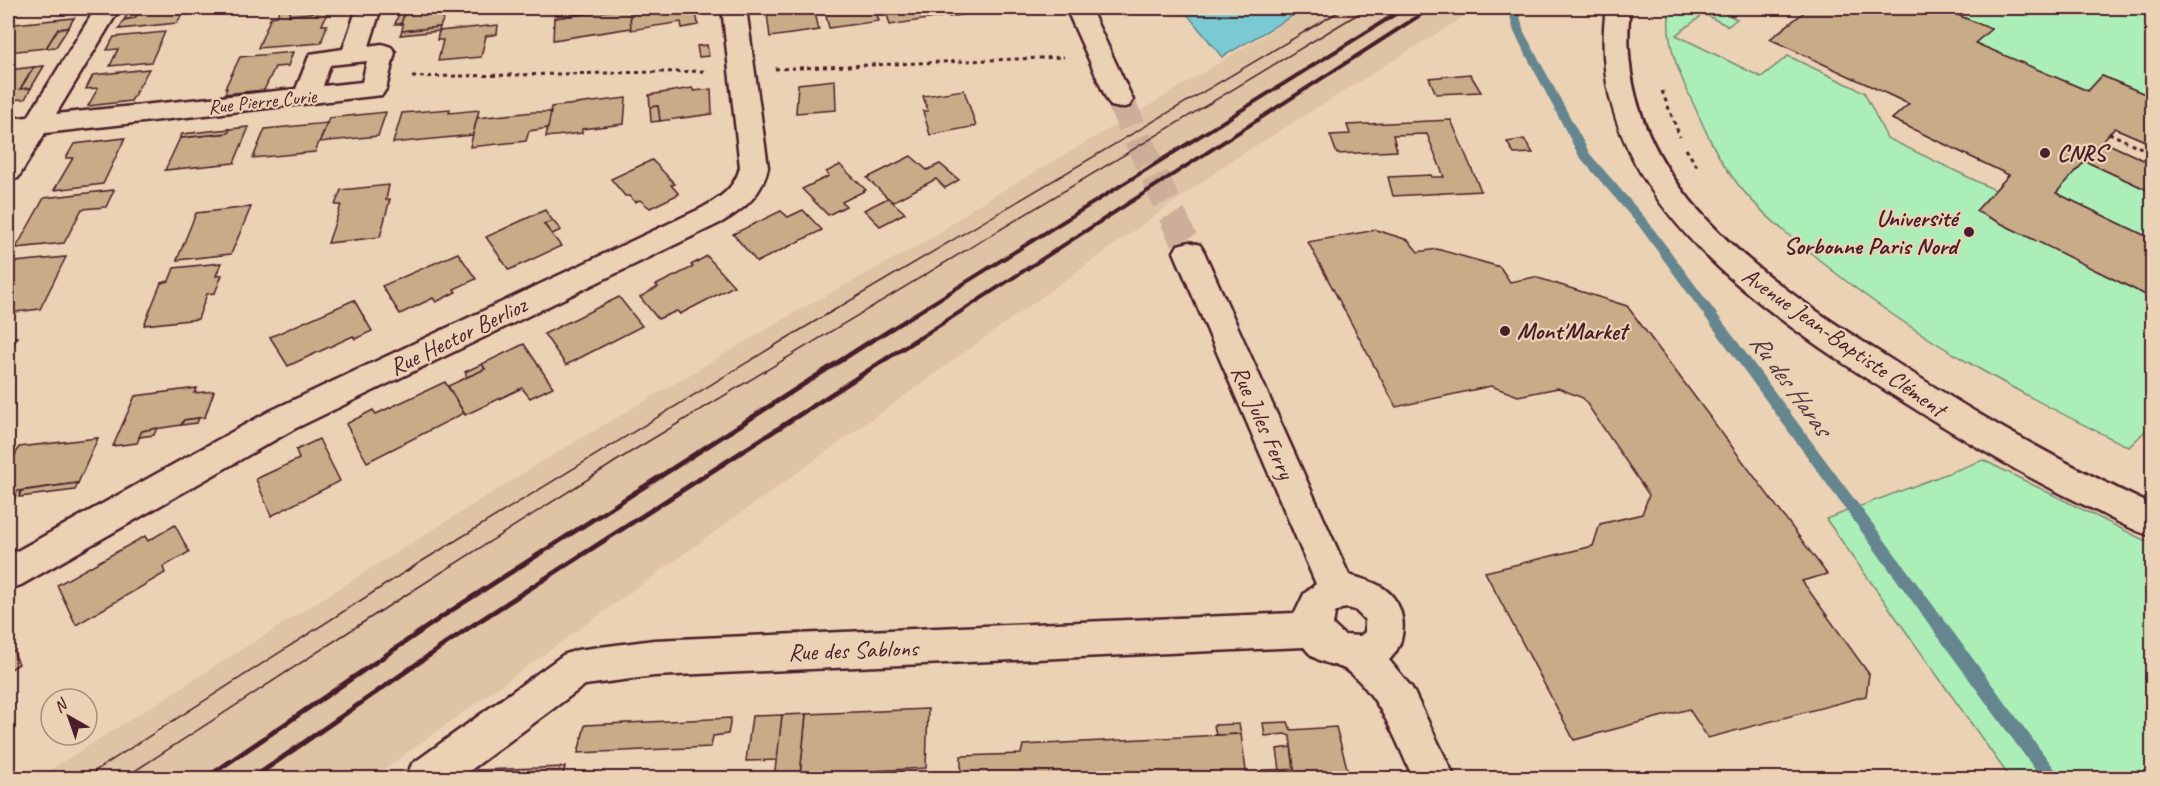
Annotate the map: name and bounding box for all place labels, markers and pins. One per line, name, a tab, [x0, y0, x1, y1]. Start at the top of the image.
place label: CNRS	[2057, 138, 2111, 168]
marker: CNRS	[2038, 146, 2052, 160]
place label: Université Sorbonne Paris Nord	[1784, 203, 1961, 261]
marker: Université Sorbonne Paris Nord	[1962, 225, 1976, 239]
place label: Mont'Market	[1517, 316, 1631, 346]
marker: Mont'Market	[1498, 324, 1512, 338]

